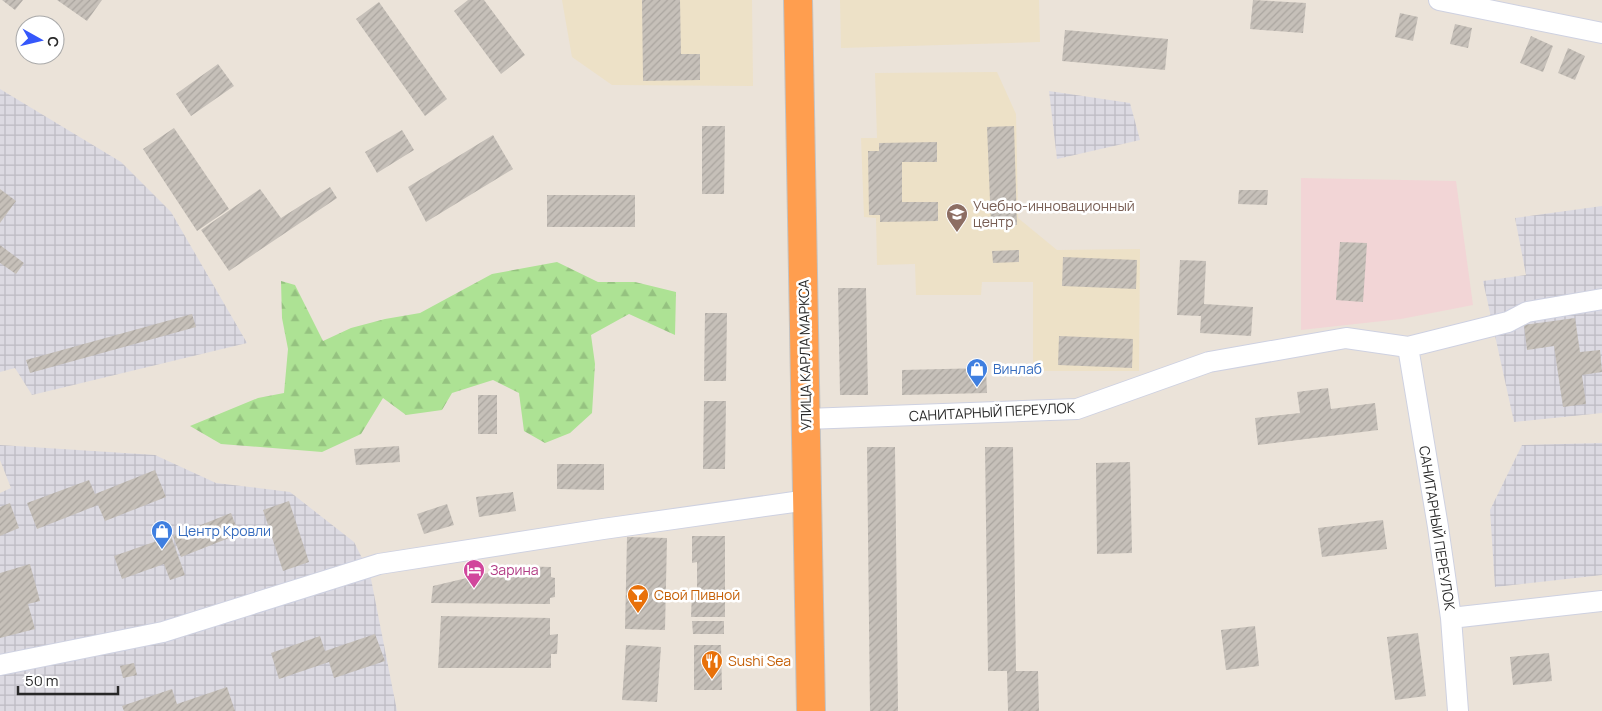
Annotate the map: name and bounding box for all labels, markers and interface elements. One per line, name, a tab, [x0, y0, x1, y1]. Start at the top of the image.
north arrow	[15, 15, 65, 65]
text: С	[43, 35, 63, 48]
place label: Учебно-инновационный центр	[973, 196, 1135, 231]
school or university icon: Учебно-инновационный центр	[945, 202, 969, 233]
street label: УЛИЦА КАРЛА МАРКСА	[794, 279, 815, 431]
shop icon: Винлаб	[965, 357, 989, 388]
place label: Винлаб	[993, 359, 1042, 378]
street label: САНИТАРНЫЙ ПЕРЕУЛОК	[908, 398, 1076, 425]
street label: САНИТАРНЫЙ ПЕРЕУЛОК	[1415, 444, 1460, 612]
shop icon: Центр Кровли	[150, 519, 174, 550]
place label: Центр Кровли	[178, 521, 271, 540]
hotel icon: Зарина	[462, 558, 486, 589]
place label: Зарина	[490, 560, 538, 579]
bar icon: Свой Пивной	[626, 583, 650, 614]
place label: Свой Пивной	[654, 585, 740, 604]
restaurant icon: Sushi Sea	[700, 649, 724, 680]
place label: Sushi Sea	[728, 651, 791, 670]
scale bar	[18, 664, 118, 696]
text: 50 m	[25, 670, 59, 691]

